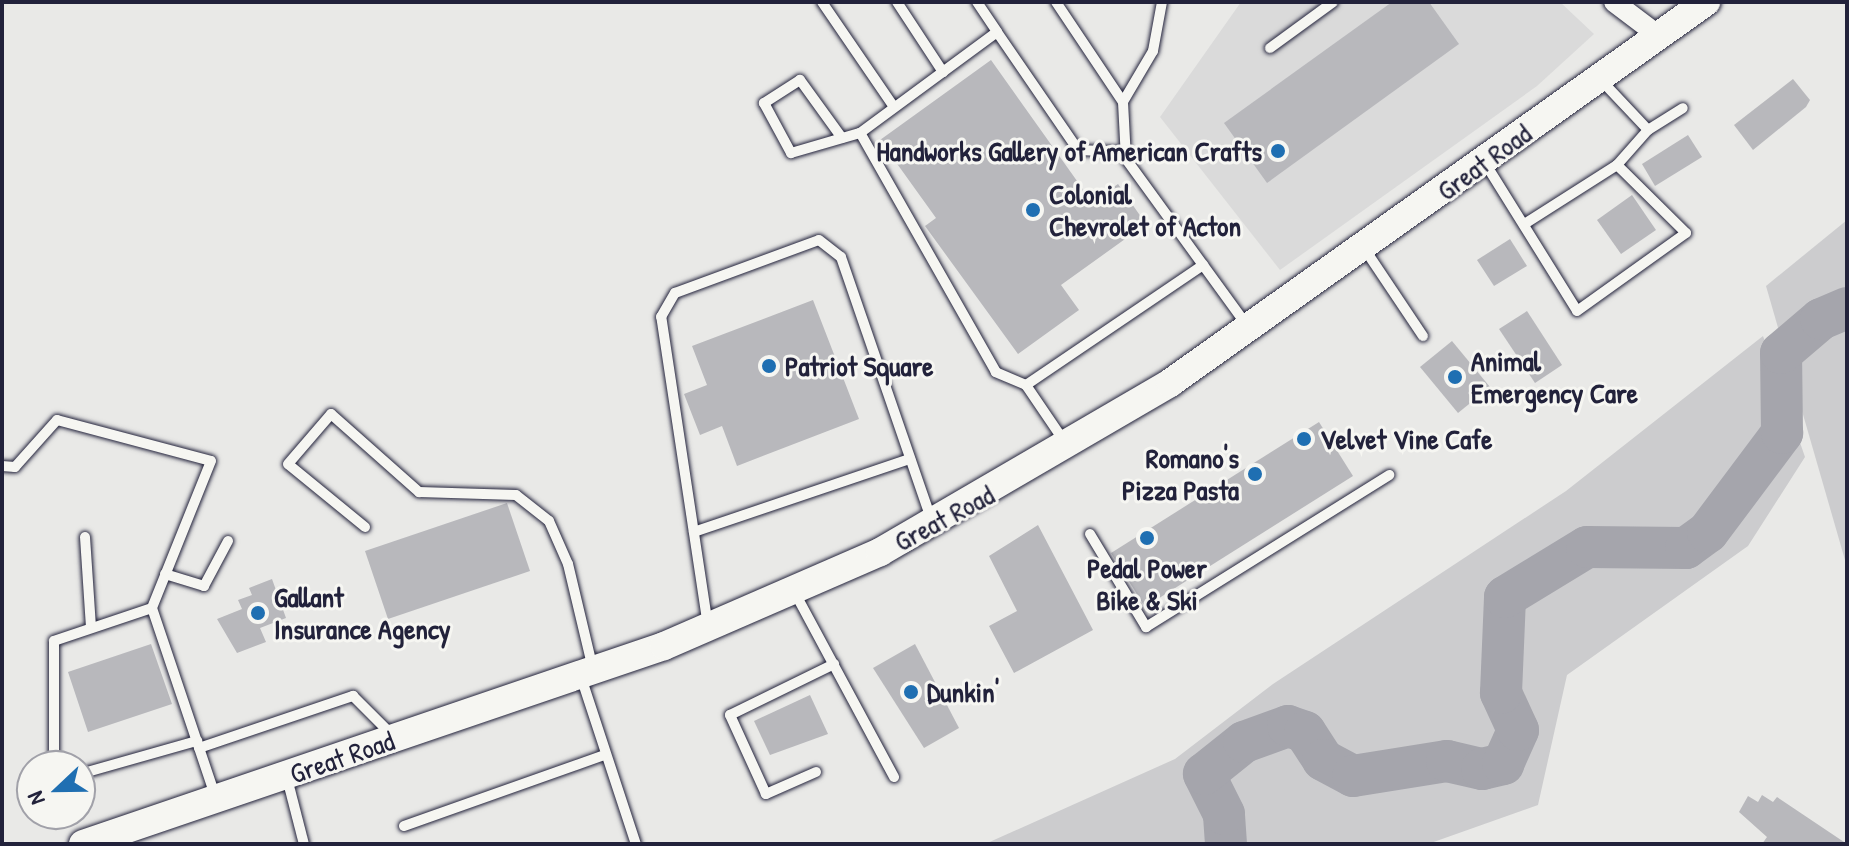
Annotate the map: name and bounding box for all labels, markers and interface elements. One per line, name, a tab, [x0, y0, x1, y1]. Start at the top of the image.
street label: Great Road	[1430, 117, 1538, 207]
place label: Handworks Gallery of American Crafts	[877, 134, 1262, 168]
marker: Handworks Gallery of American Crafts	[1269, 142, 1287, 160]
place label: Colonial Chevrolet of Acton	[1049, 177, 1241, 243]
marker: Colonial Chevrolet of Acton	[1024, 201, 1042, 219]
place label: Animal Emergency Care	[1471, 344, 1638, 410]
place label: Patriot Square	[785, 349, 933, 383]
marker: Patriot Square	[760, 357, 778, 375]
marker: Animal Emergency Care	[1446, 368, 1464, 386]
place label: Velvet Vine Cafe	[1320, 422, 1493, 456]
marker: Velvet Vine Cafe	[1295, 430, 1313, 448]
place label: Romano's Pizza Pasta	[1122, 441, 1239, 507]
marker: Romano's Pizza Pasta	[1246, 465, 1264, 483]
street label: Great Road	[888, 478, 1000, 558]
marker: Pedal Power Bike & Ski	[1138, 529, 1156, 547]
place label: Pedal Power Bike & Ski	[1087, 551, 1207, 617]
place label: Gallant Insurance Agency	[274, 580, 451, 646]
marker: Gallant Insurance Agency	[249, 604, 267, 622]
place label: Dunkin'	[927, 675, 999, 709]
marker: Dunkin'	[902, 683, 920, 701]
street label: Great Road	[285, 723, 399, 791]
north arrow	[16, 750, 96, 830]
text: N	[19, 787, 52, 809]

